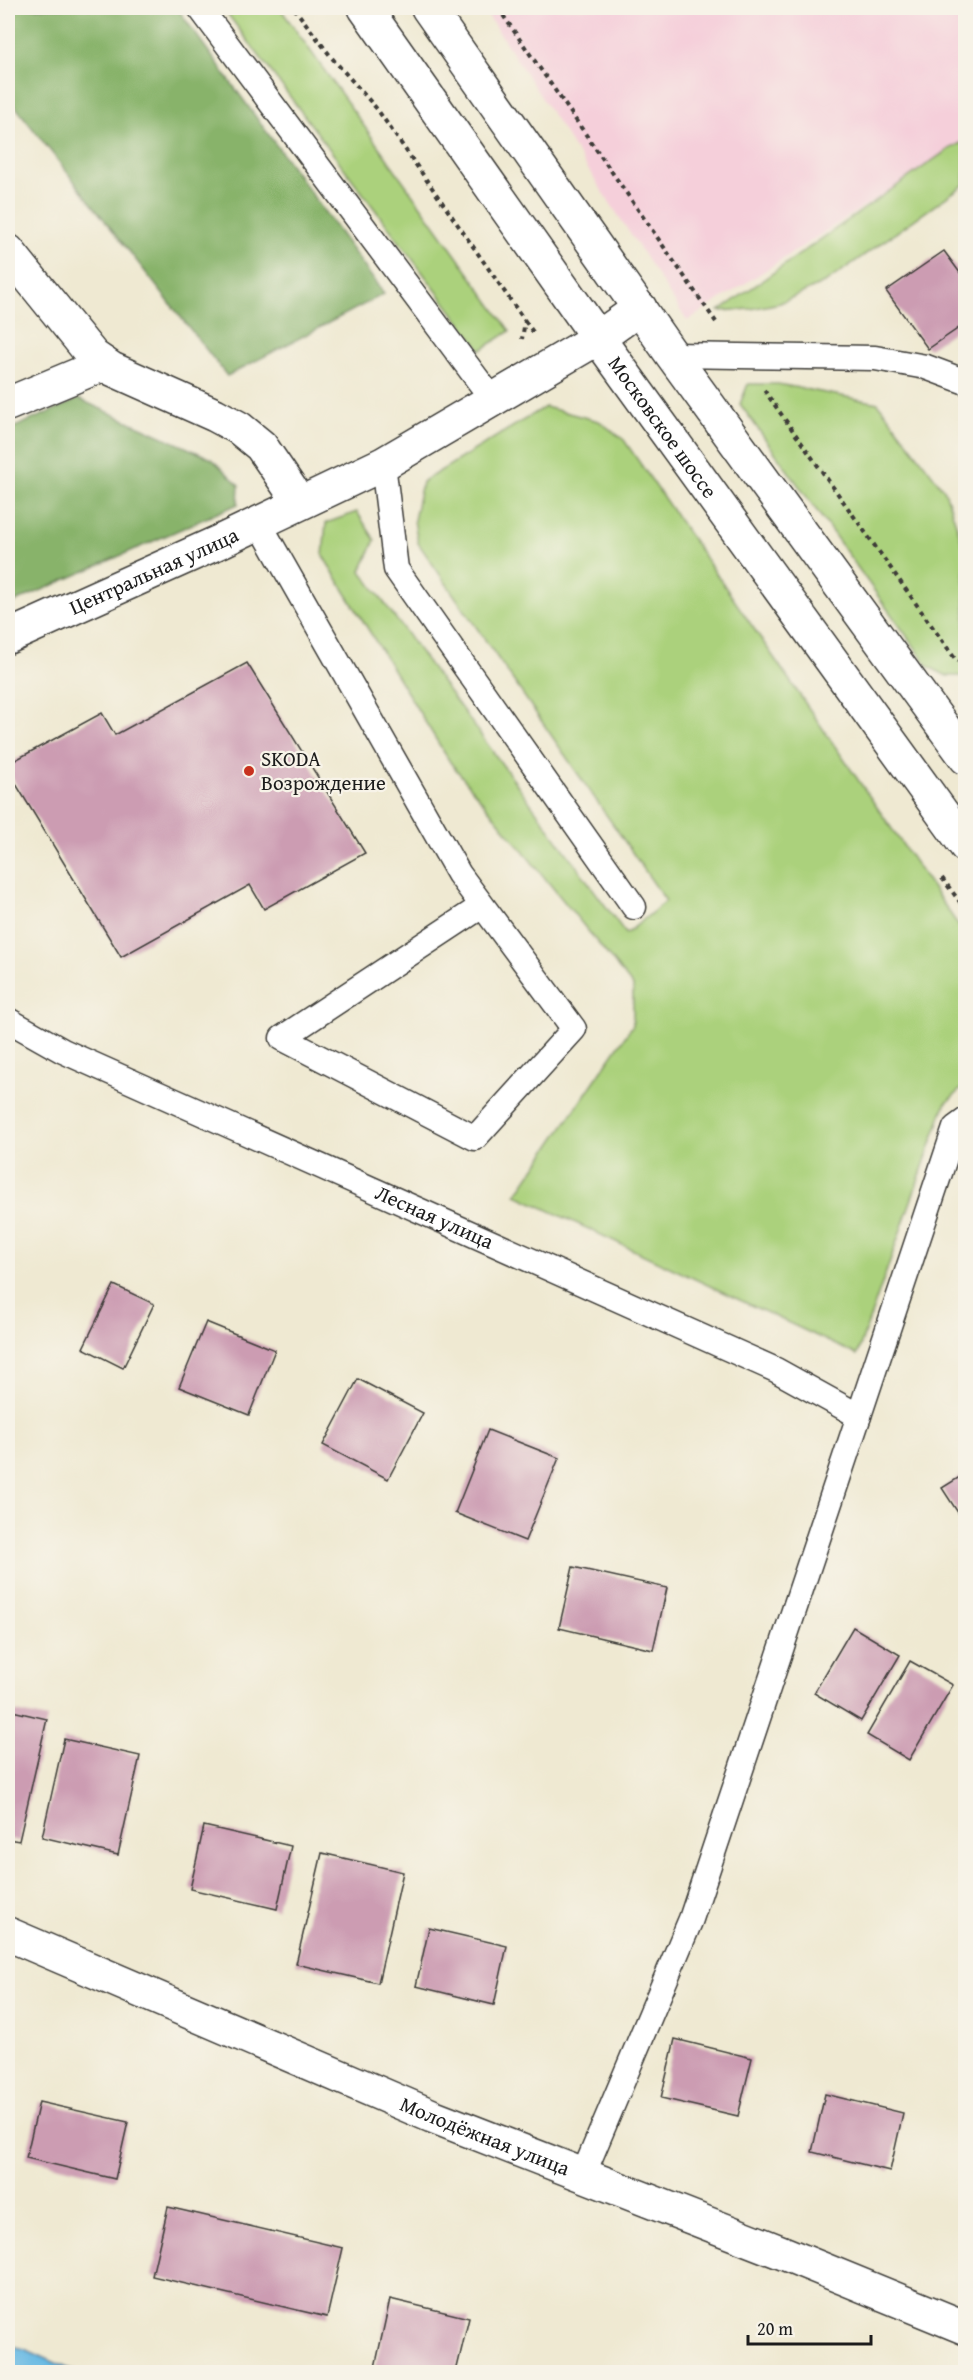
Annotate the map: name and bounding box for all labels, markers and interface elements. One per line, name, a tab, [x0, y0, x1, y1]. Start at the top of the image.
street label: Московское шоссе	[601, 349, 725, 505]
street label: Центральная улица	[64, 519, 243, 622]
place label: SKODA Возрождение	[261, 743, 386, 798]
marker: SKODA Возрождение	[242, 764, 256, 778]
street label: Лесная улица	[370, 1177, 499, 1257]
street label: Молодёжная улица	[395, 2088, 575, 2183]
scale bar	[748, 2308, 871, 2346]
text: 20 m	[757, 2315, 793, 2342]

